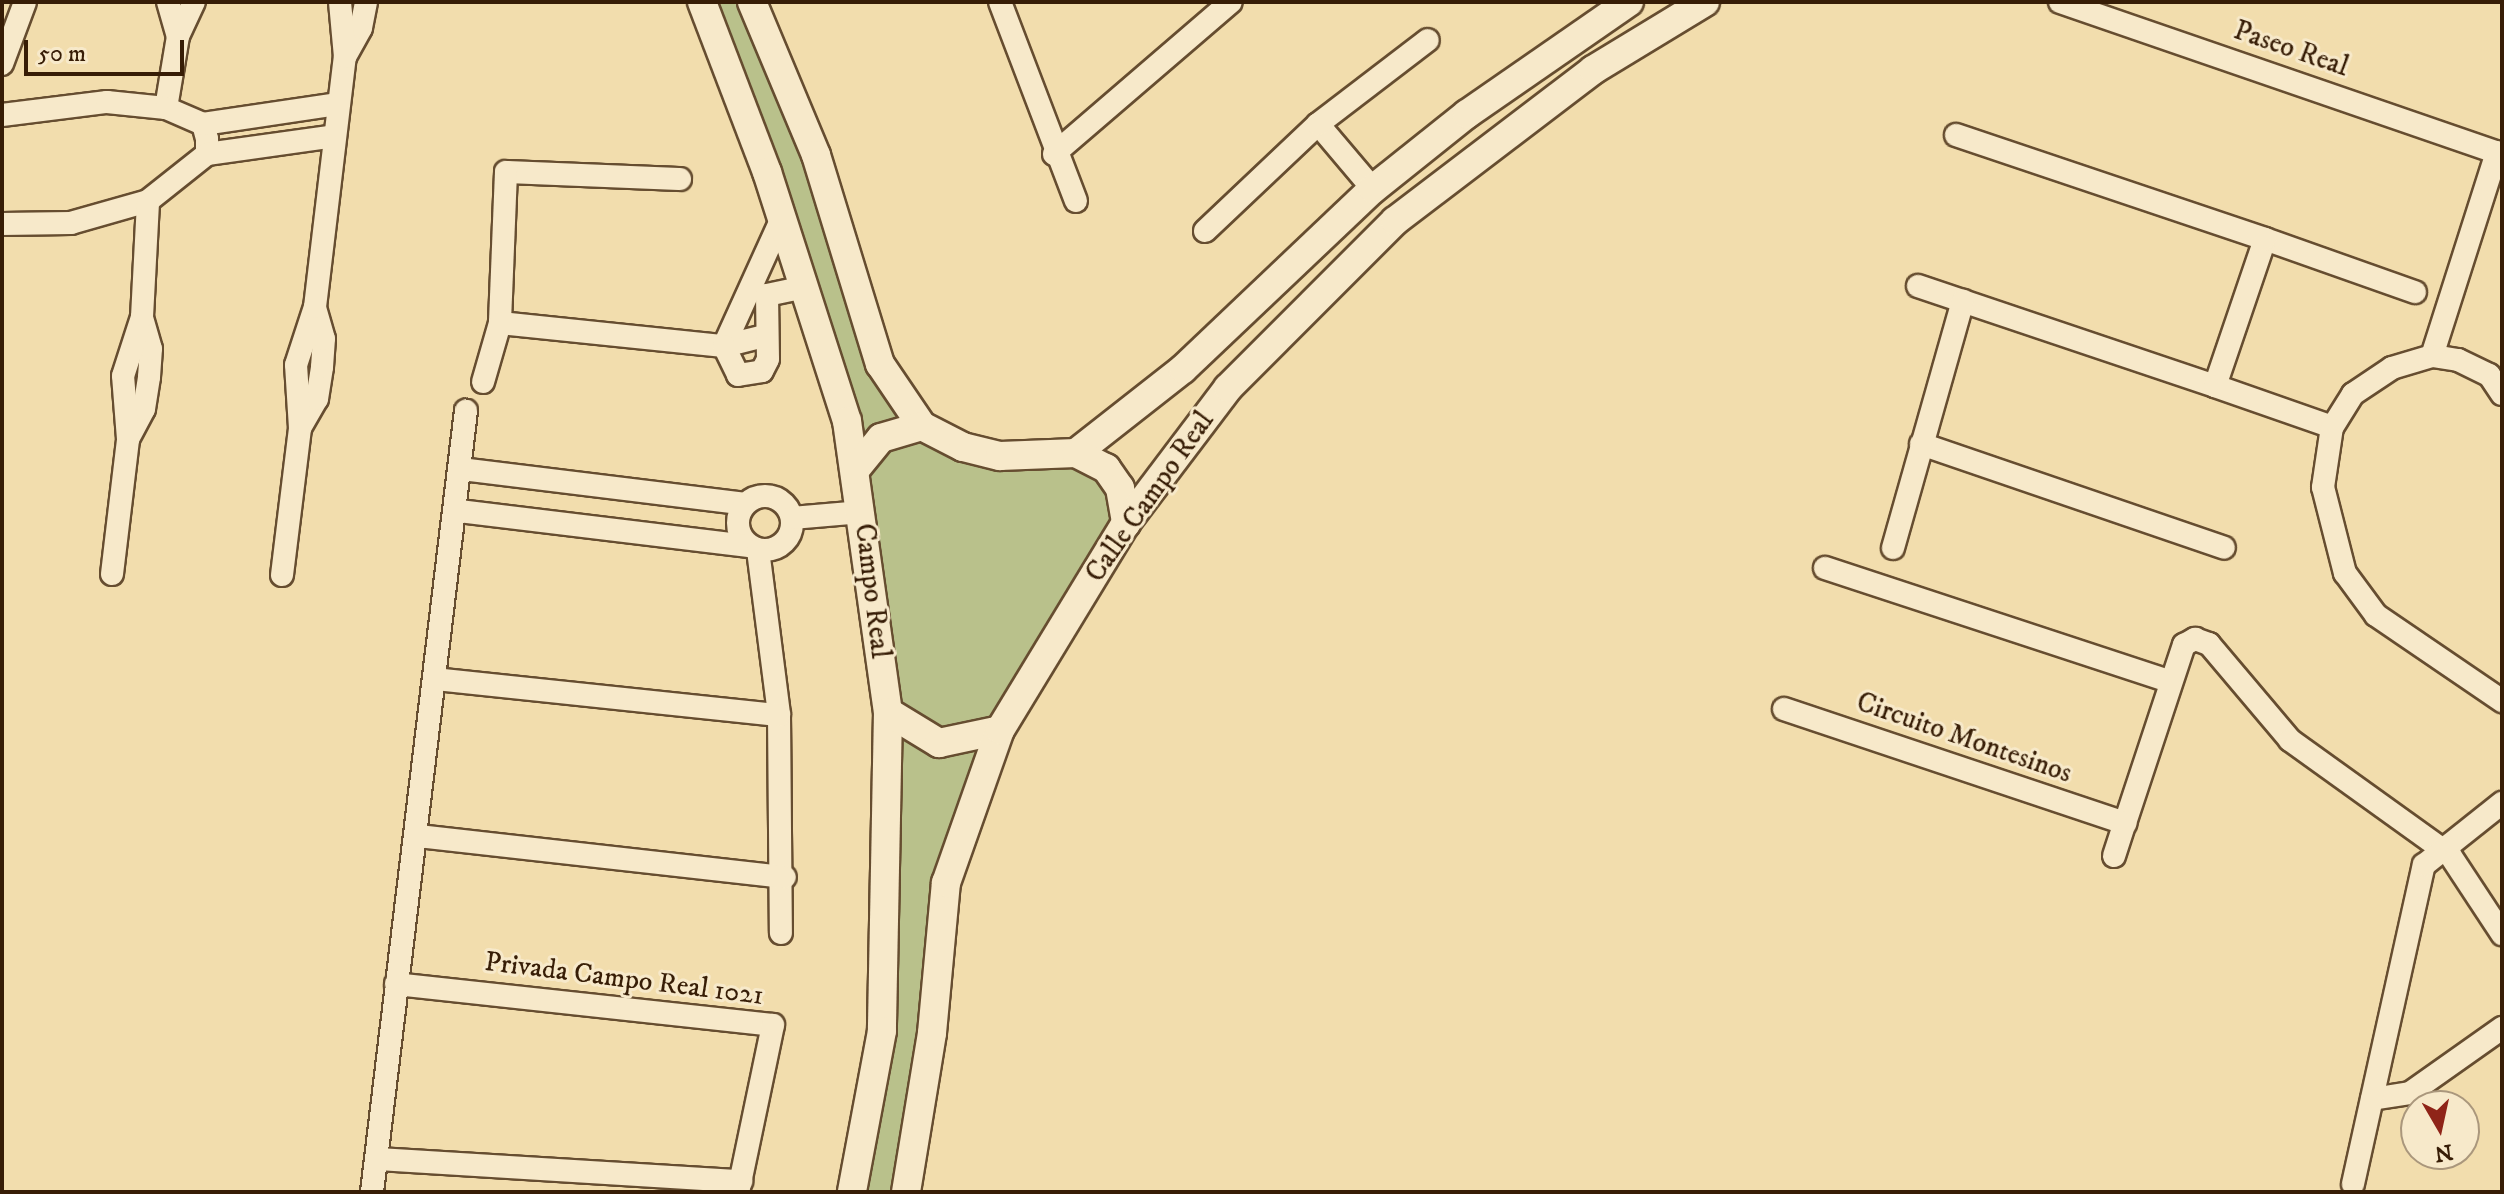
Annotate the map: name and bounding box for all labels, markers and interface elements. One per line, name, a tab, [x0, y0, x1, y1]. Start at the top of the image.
street label: Paseo Real	[2229, 14, 2353, 84]
scale bar	[28, 24, 188, 74]
text: 50 m	[38, 39, 86, 69]
street label: Calle Campo Real	[1079, 405, 1221, 589]
street label: Campo Real	[847, 522, 897, 660]
street label: Circuito Montesinos	[1852, 685, 2076, 791]
street label: Privada Campo Real 1021	[483, 945, 765, 1013]
north arrow	[2400, 1090, 2480, 1170]
text: N	[2432, 1137, 2455, 1167]

